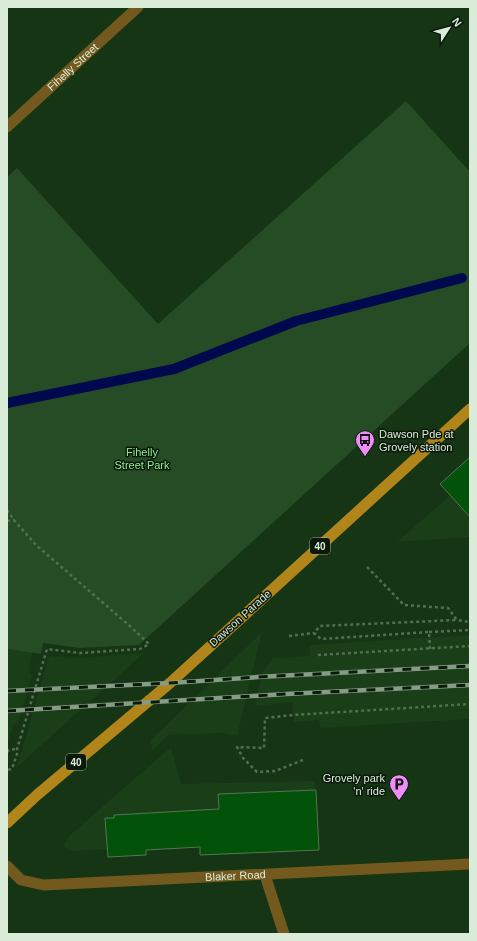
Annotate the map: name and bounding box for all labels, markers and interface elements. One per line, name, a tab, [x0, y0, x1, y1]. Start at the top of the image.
north arrow	[429, 8, 469, 48]
text: N	[450, 15, 464, 29]
street label: Fihelly Street	[45, 41, 100, 93]
place label: Dawson Pde at Grovely station	[379, 428, 454, 453]
bus stop icon: Dawson Pde at Grovely station	[354, 429, 376, 457]
park label: Fihelly Street Park	[114, 446, 170, 471]
road number: 40	[310, 538, 330, 554]
street label: Dawson Parade	[207, 587, 273, 649]
road number: 40	[66, 754, 86, 770]
place label: Grovely park 'n' ride	[323, 772, 385, 797]
parking icon: Grovely park 'n' ride	[388, 773, 410, 801]
street label: Blaker Road	[205, 868, 266, 883]

